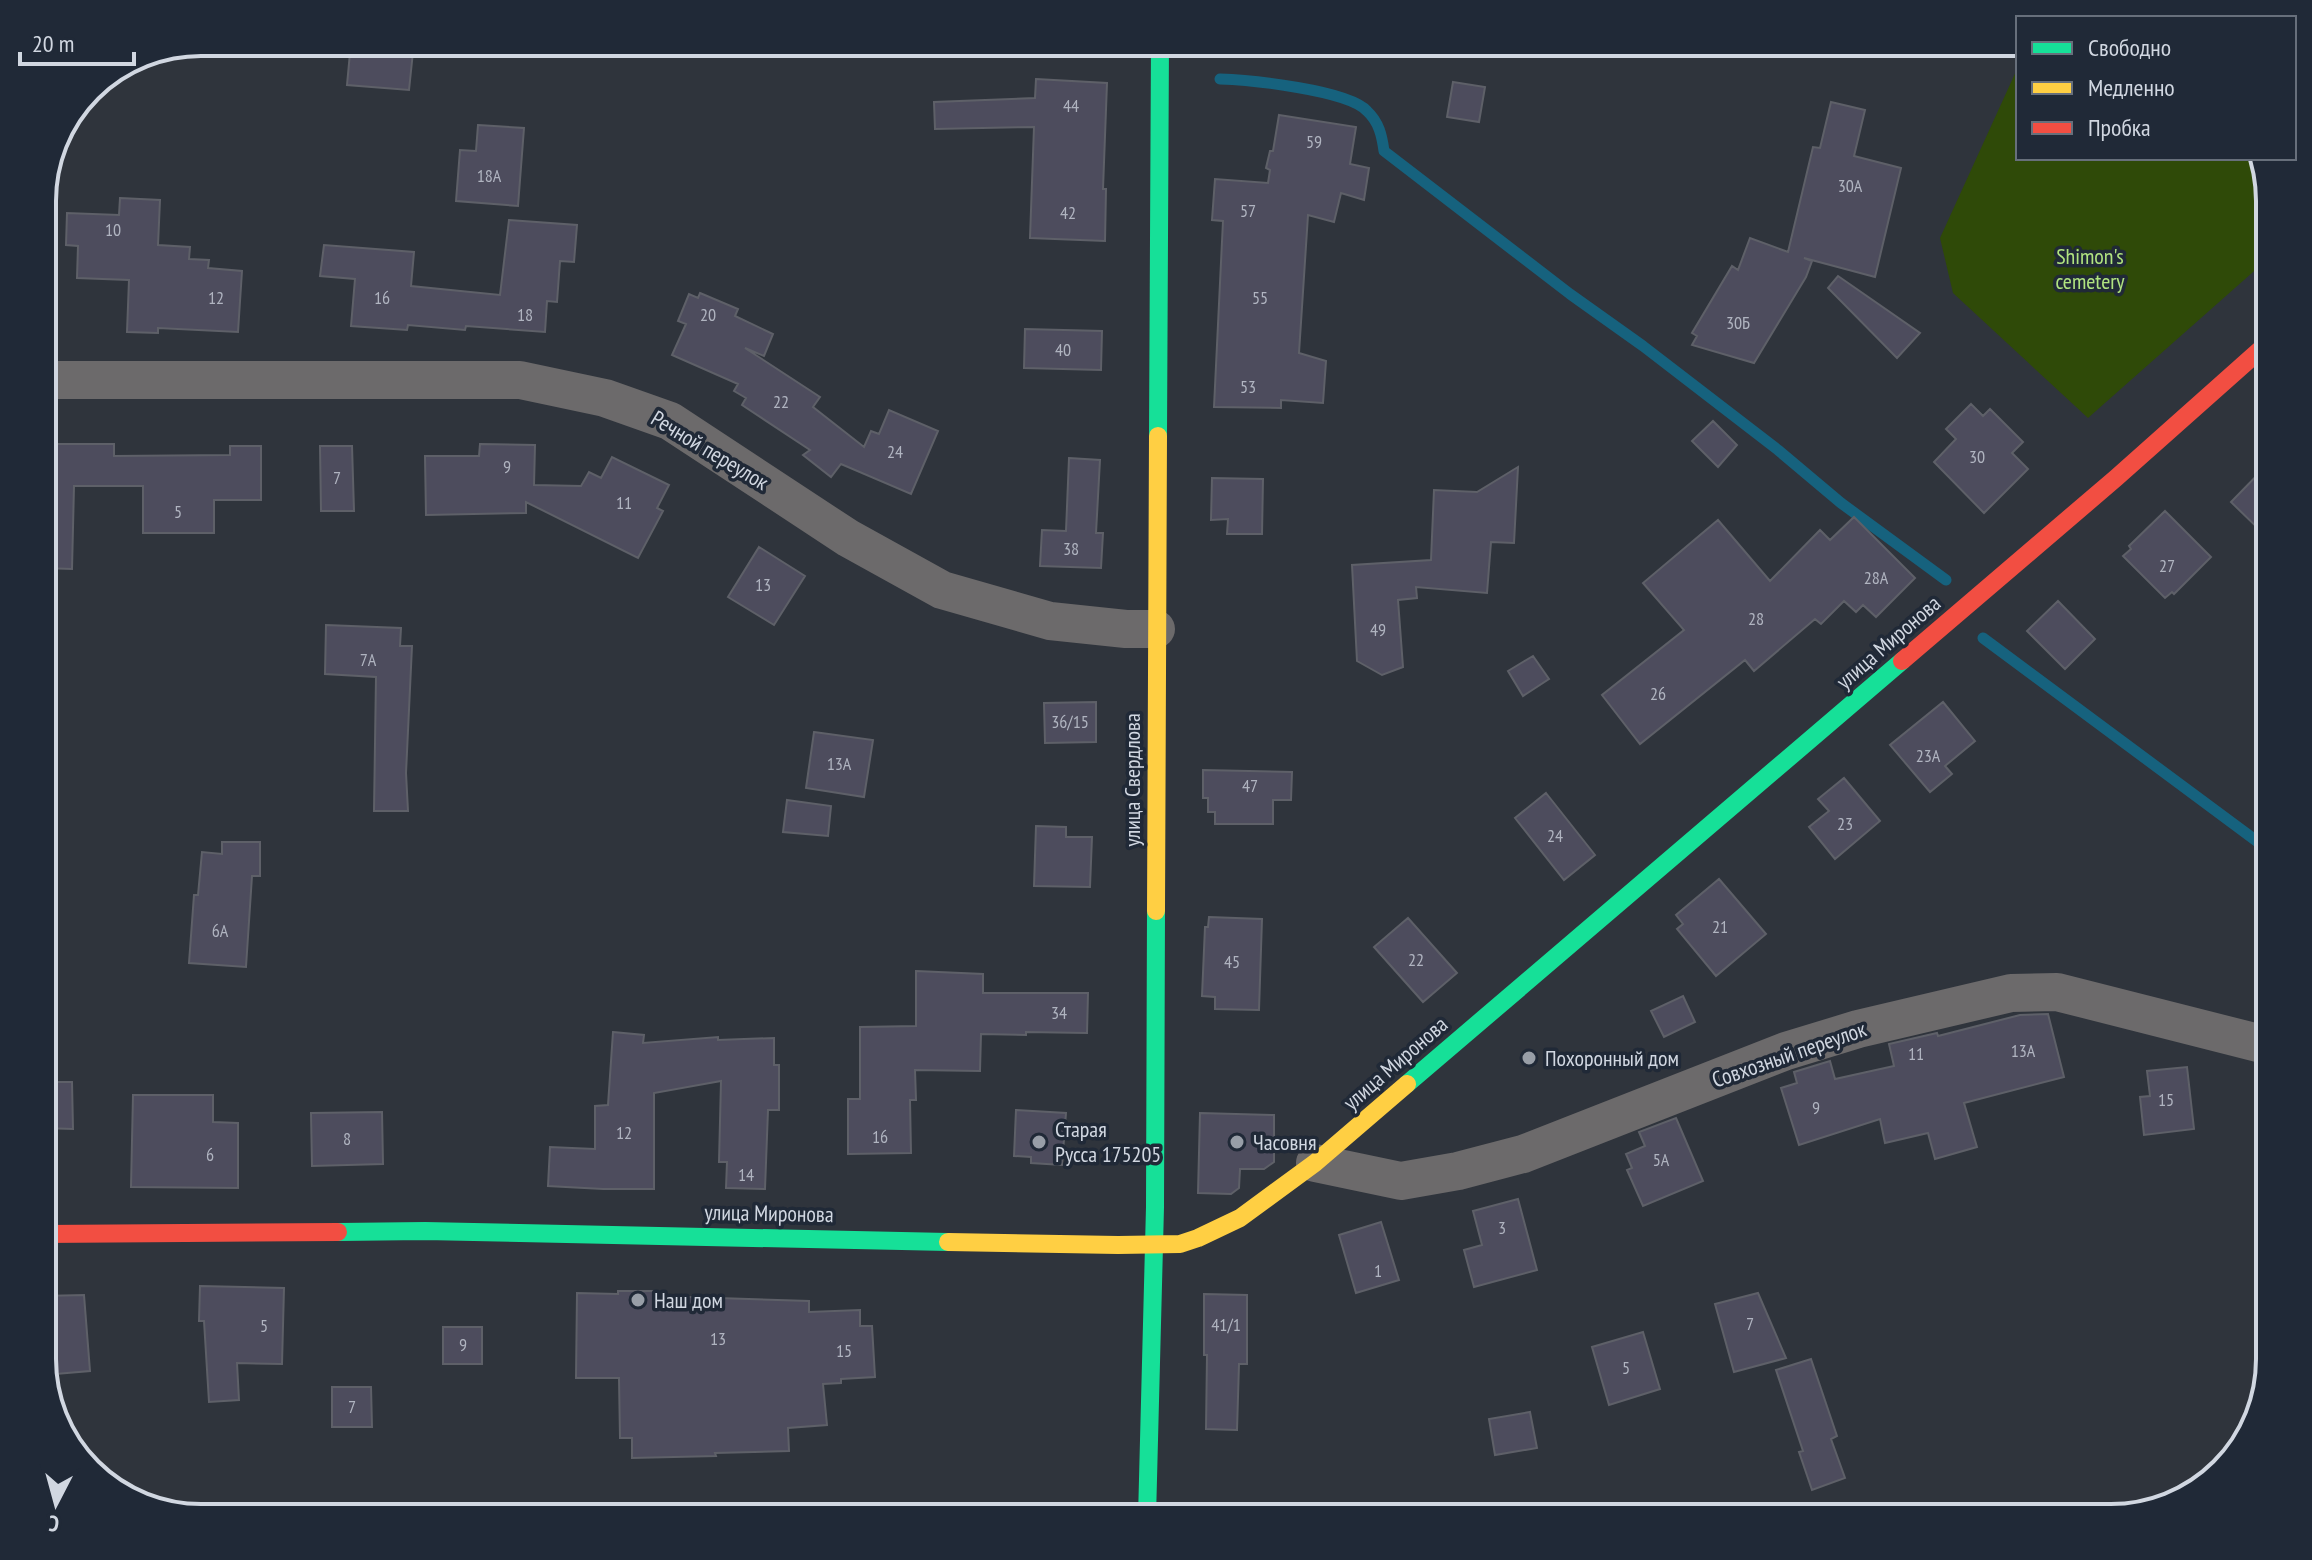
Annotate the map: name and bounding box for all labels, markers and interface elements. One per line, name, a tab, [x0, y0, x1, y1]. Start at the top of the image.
scale bar	[20, 16, 134, 66]
legend	[2016, 16, 2296, 160]
text: 20 m	[32, 28, 74, 59]
text: Свободно	[2088, 32, 2171, 63]
text: Медленно	[2088, 72, 2175, 103]
house number: 44	[1063, 94, 1079, 117]
text: Пробка	[2088, 112, 2151, 143]
house number: 59	[1306, 130, 1322, 153]
house number: 18А	[477, 164, 502, 187]
house number: 30А	[1838, 174, 1863, 197]
house number: 57	[1240, 199, 1256, 222]
house number: 42	[1060, 201, 1076, 224]
house number: 10	[105, 218, 121, 241]
park label: Shimon's cemetery	[2055, 242, 2125, 295]
house number: 12	[208, 286, 224, 309]
house number: 16	[374, 286, 390, 309]
house number: 55	[1252, 286, 1268, 309]
house number: 18	[517, 303, 533, 326]
house number: 20	[700, 303, 716, 326]
house number: 30Б	[1726, 311, 1750, 334]
house number: 40	[1055, 338, 1071, 361]
house number: 53	[1240, 375, 1256, 398]
house number: 22	[773, 390, 789, 413]
street label: Речной переулок	[646, 404, 774, 496]
house number: 24	[887, 440, 903, 463]
house number: 30	[1969, 445, 1985, 468]
house number: 9	[503, 455, 511, 478]
house number: 7	[333, 466, 341, 489]
house number: 11	[616, 491, 632, 514]
house number: 5	[174, 500, 182, 523]
house number: 38	[1063, 537, 1079, 560]
house number: 27	[2159, 554, 2175, 577]
house number: 28А	[1864, 566, 1889, 589]
house number: 13	[755, 573, 771, 596]
street label: улица Миронова	[1830, 589, 1946, 695]
house number: 28	[1748, 607, 1764, 630]
house number: 49	[1370, 618, 1386, 641]
house number: 7А	[360, 648, 377, 671]
house number: 26	[1650, 682, 1666, 705]
house number: 36/15	[1051, 710, 1089, 733]
street label: улица Свердлова	[1118, 713, 1146, 847]
house number: 23А	[1916, 744, 1941, 767]
house number: 13А	[827, 752, 852, 775]
house number: 47	[1242, 774, 1258, 797]
house number: 23	[1837, 812, 1853, 835]
house number: 24	[1547, 824, 1563, 847]
house number: 21	[1712, 915, 1728, 938]
house number: 6А	[212, 919, 229, 942]
house number: 22	[1408, 948, 1424, 971]
house number: 45	[1224, 950, 1240, 973]
house number: 34	[1051, 1001, 1067, 1024]
street label: улица Миронова	[1337, 1010, 1453, 1116]
street label: Совхозный переулок	[1708, 1014, 1870, 1093]
house number: 13А	[2011, 1039, 2036, 1062]
house number: 11	[1908, 1042, 1924, 1065]
place label: Похоронный дом	[1545, 1044, 1679, 1072]
marker: Похоронный дом	[1520, 1049, 1538, 1067]
house number: 15	[2158, 1088, 2174, 1111]
house number: 9	[1812, 1096, 1820, 1119]
place label: Старая Русса 175205	[1055, 1115, 1161, 1168]
house number: 12	[616, 1121, 632, 1144]
house number: 16	[872, 1125, 888, 1148]
house number: 8	[343, 1127, 351, 1150]
place label: Часовня	[1253, 1128, 1316, 1156]
marker: Старая Русса 175205	[1030, 1133, 1048, 1151]
marker: Часовня	[1228, 1133, 1246, 1151]
house number: 6	[206, 1143, 214, 1166]
house number: 5А	[1653, 1148, 1670, 1171]
house number: 14	[738, 1163, 754, 1186]
street label: улица Миронова	[704, 1198, 834, 1228]
house number: 3	[1498, 1216, 1506, 1239]
house number: 1	[1374, 1259, 1382, 1282]
place label: Наш дом	[654, 1286, 723, 1314]
marker: Наш дом	[629, 1291, 647, 1309]
house number: 7	[1746, 1312, 1754, 1335]
house number: 41/1	[1211, 1313, 1241, 1336]
house number: 5	[260, 1314, 268, 1337]
house number: 13	[710, 1327, 726, 1350]
house number: 9	[459, 1333, 467, 1356]
house number: 15	[836, 1339, 852, 1362]
house number: 5	[1622, 1356, 1630, 1379]
house number: 7	[348, 1395, 356, 1418]
north arrow	[16, 1464, 96, 1544]
text: С	[47, 1509, 60, 1538]

